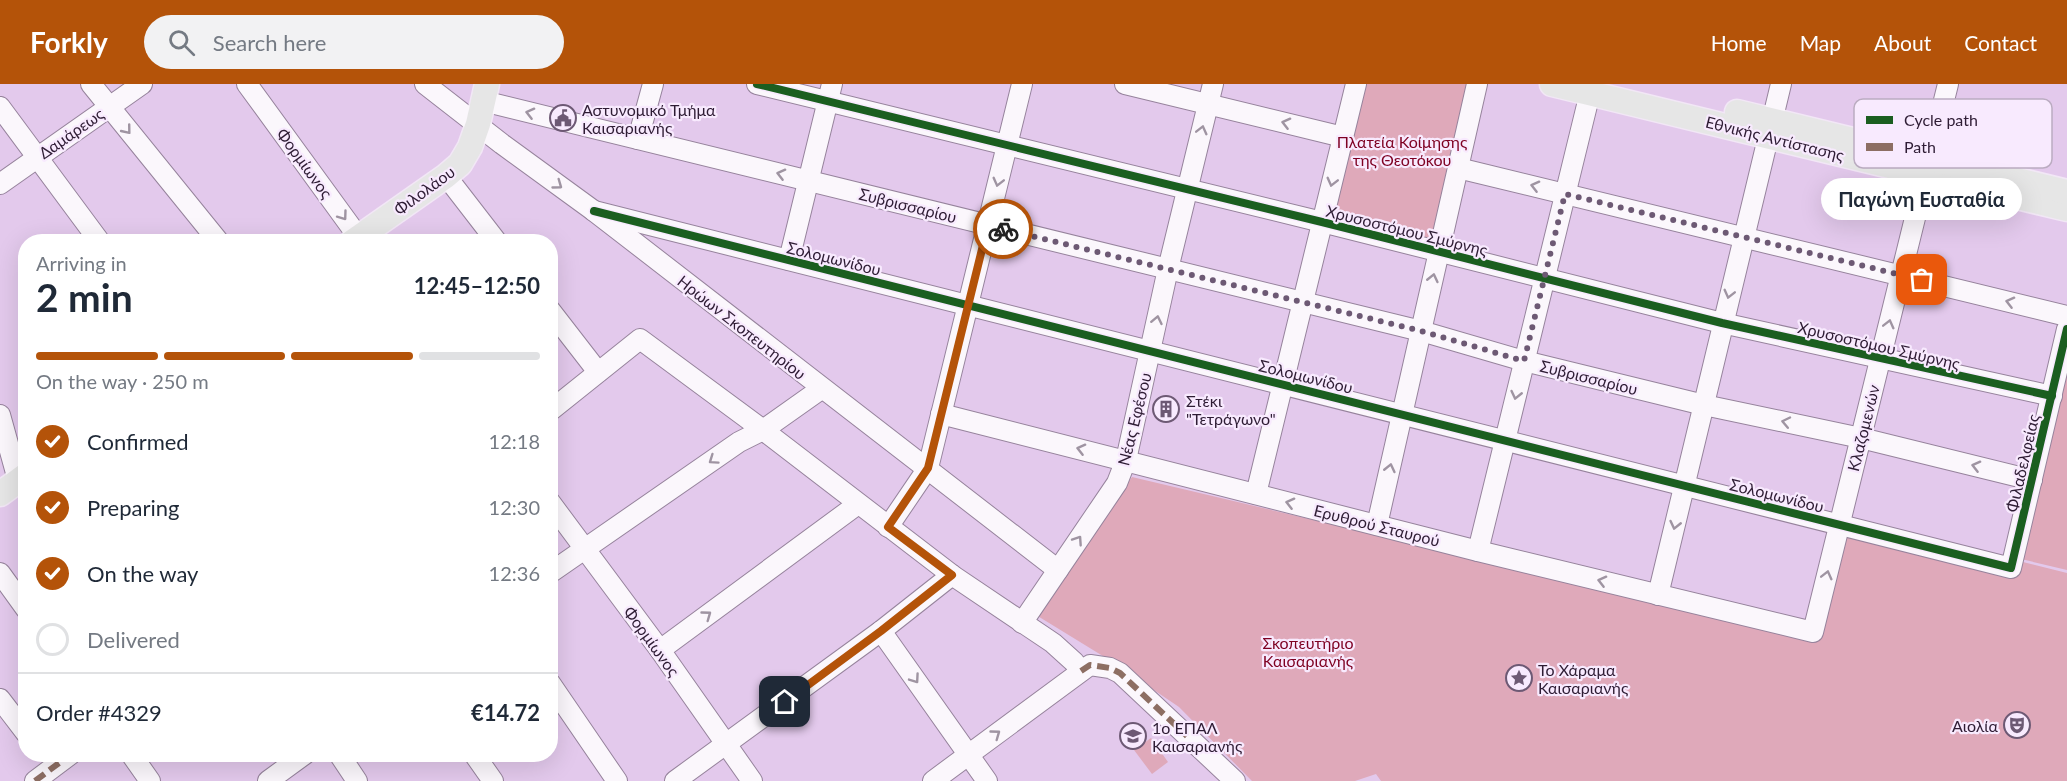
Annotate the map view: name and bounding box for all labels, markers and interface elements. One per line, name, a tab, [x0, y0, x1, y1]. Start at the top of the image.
search box	[144, 15, 564, 69]
text: Forkly	[30, 25, 108, 59]
icon: search	[165, 26, 198, 59]
text: Search here	[213, 29, 326, 56]
text: Home	[1711, 30, 1767, 55]
text: Map	[1800, 30, 1841, 55]
text: About	[1874, 30, 1931, 55]
text: Contact	[1964, 30, 2037, 55]
legend	[1854, 99, 2052, 168]
place label: Αστυνομικό Τμήμα Καισαριανής	[582, 100, 716, 137]
street label: Δαμάρεως	[35, 103, 108, 162]
public building icon: Αστυνομικό Τμήμα Καισαριανής	[548, 103, 578, 133]
one-way arrow	[525, 108, 535, 121]
text: Cycle path	[1904, 110, 1978, 129]
street label: Εθνικής Αντίστασης	[1704, 112, 1847, 165]
one-way arrow	[1281, 117, 1291, 130]
one-way arrow	[120, 123, 131, 134]
street label: Φορμίωνος	[273, 124, 337, 202]
one-way arrow	[1195, 125, 1208, 135]
park label: Πλατεία Κοίμησης της Θεοτόκου	[1337, 132, 1468, 169]
text: Path	[1904, 137, 1936, 156]
street label: Φιλολάου	[390, 162, 458, 218]
one-way arrow	[776, 169, 786, 182]
one-way arrow	[993, 176, 1006, 186]
one-way arrow	[1326, 176, 1339, 186]
one-way arrow	[551, 178, 562, 189]
callout: Παγώνη Ευσταθία	[1822, 178, 2022, 220]
one-way arrow	[1530, 181, 1540, 194]
street label: Συβρισσαρίου	[857, 184, 959, 226]
text: Παγώνη Ευσταθία	[1838, 187, 2005, 211]
courier	[973, 199, 1033, 259]
street label: Χρυσοστόμου Σμύρνης	[1324, 201, 1490, 259]
one-way arrow	[336, 210, 347, 221]
icon: bike	[987, 213, 1020, 246]
street label: Σολομωνίδου	[785, 237, 883, 279]
text: Arriving in	[36, 251, 127, 275]
pin	[1896, 254, 1947, 305]
icon: bag	[1905, 263, 1938, 296]
street label: Ηρώων Σκοπευτηρίου	[674, 271, 810, 383]
text: 12:45–12:50	[414, 272, 540, 299]
one-way arrow	[1426, 273, 1439, 283]
text: 2 min	[36, 274, 133, 320]
one-way arrow	[1724, 289, 1737, 299]
one-way arrow	[2005, 296, 2015, 309]
one-way arrow	[1150, 315, 1163, 325]
street label: Χρυσοστόμου Σμύρνης	[1796, 317, 1962, 373]
one-way arrow	[1882, 320, 1894, 330]
street label: Σολομωνίδου	[1257, 355, 1355, 397]
street label: Συβρισσαρίου	[1538, 356, 1640, 398]
text: On the way · 250 m	[36, 369, 209, 393]
street label: Νέας Εφέσου	[1113, 370, 1155, 468]
street label: Κλαζομενών	[1843, 383, 1883, 473]
one-way arrow	[1511, 390, 1524, 400]
place label: Στέκι "Τετράγωνο"	[1186, 391, 1276, 428]
building icon: Στέκι "Τετράγωνο"	[1151, 394, 1181, 424]
street label: Φιλαδελφείας	[2001, 412, 2043, 514]
one-way arrow	[1781, 416, 1791, 429]
icon: check	[36, 425, 69, 458]
text: Confirmed	[87, 428, 189, 455]
text: 12:18	[489, 429, 540, 453]
one-way arrow	[1076, 444, 1086, 457]
one-way arrow	[709, 453, 720, 464]
one-way arrow	[1971, 461, 1981, 474]
one-way arrow	[1383, 463, 1396, 473]
street label: Σολομωνίδου	[1728, 474, 1826, 516]
icon: check	[36, 491, 69, 524]
text: Preparing	[87, 494, 179, 521]
text: 12:30	[489, 495, 540, 519]
one-way arrow	[1285, 497, 1295, 510]
street label: Ερυθρού Σταυρού	[1312, 500, 1442, 550]
one-way arrow	[1670, 519, 1683, 529]
one-way arrow	[1071, 535, 1082, 546]
icon: check	[36, 557, 69, 590]
text: On the way	[87, 560, 198, 587]
text: 12:36	[489, 561, 540, 585]
one-way arrow	[1819, 570, 1832, 580]
one-way arrow	[1597, 575, 1607, 588]
street label: Φορμίωνος	[620, 602, 684, 680]
one-way arrow	[700, 612, 711, 623]
text: Delivered	[87, 626, 180, 653]
park label: Σκοπευτήριο Καισαριανής	[1262, 633, 1354, 670]
place label: Το Χάραμα Καισαριανής	[1538, 660, 1629, 697]
place icon: Το Χάραμα Καισαριανής	[1504, 663, 1534, 693]
one-way arrow	[908, 673, 919, 684]
pin	[759, 676, 810, 727]
icon: home	[768, 685, 801, 718]
text: Order #4329	[36, 699, 162, 726]
text: €14.72	[471, 699, 540, 726]
theatre icon: Αιολία	[2002, 710, 2032, 740]
place label: Αιολία	[1952, 716, 1999, 735]
place label: 1ο ΕΠΑΛ Καισαριανής	[1152, 718, 1243, 755]
school or university icon: 1ο ΕΠΑΛ Καισαριανής	[1118, 721, 1148, 751]
one-way arrow	[990, 730, 1001, 741]

